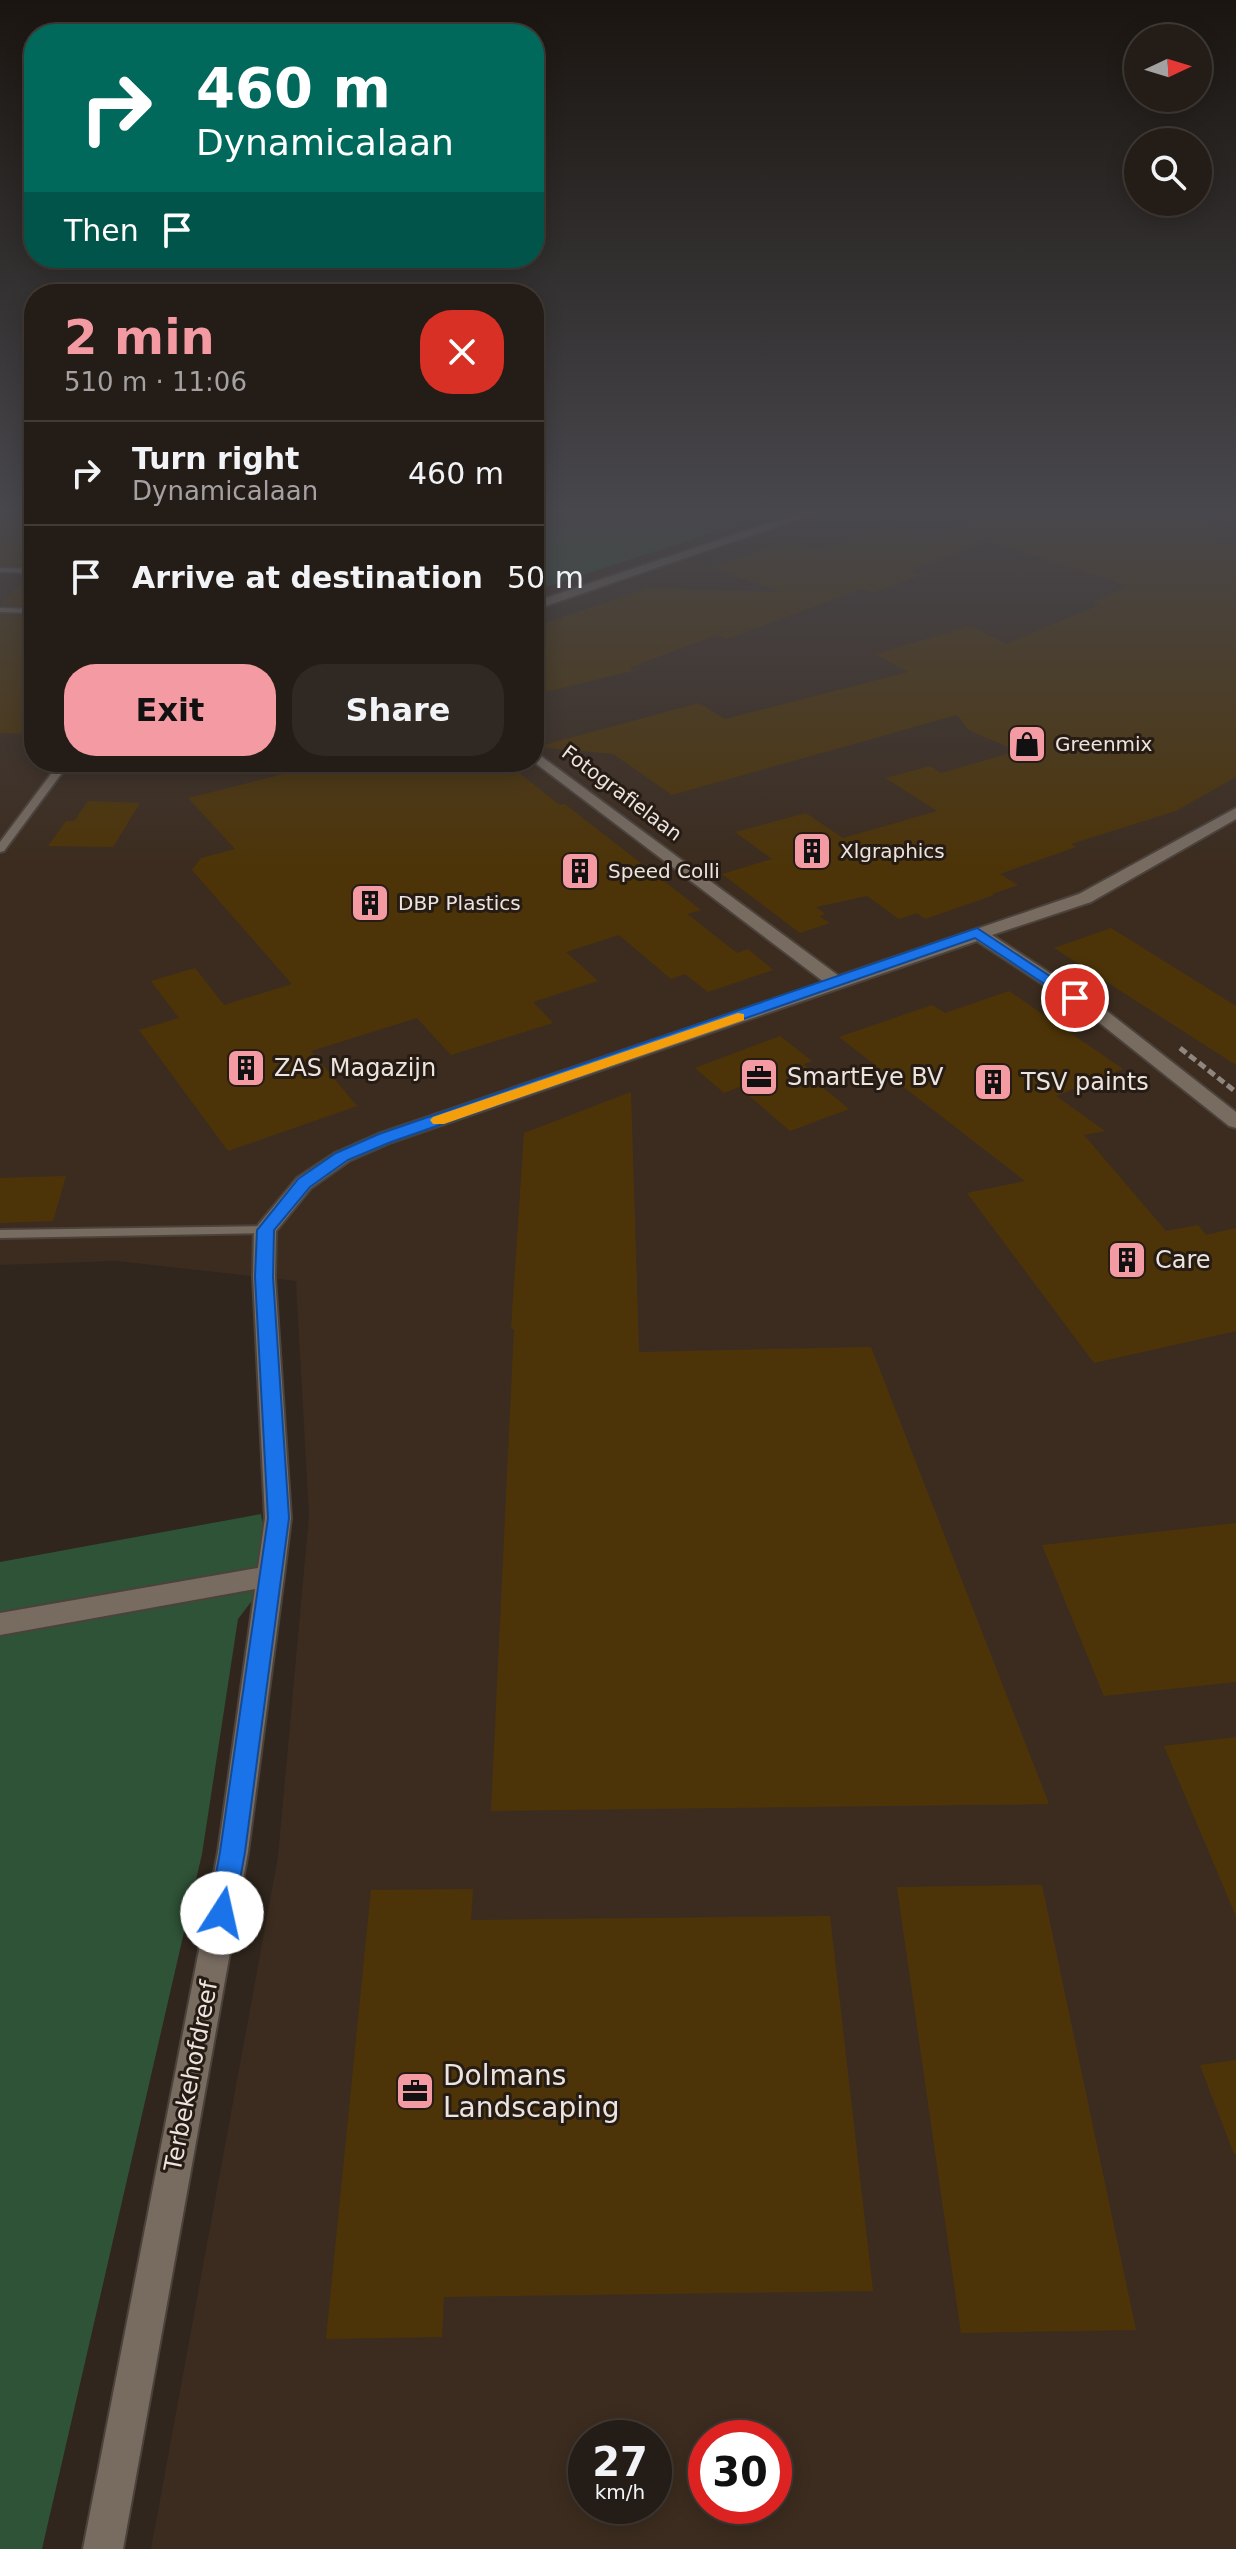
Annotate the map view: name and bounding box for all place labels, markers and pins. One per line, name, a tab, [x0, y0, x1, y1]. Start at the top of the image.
shop icon: Greenmix	[1006, 723, 1048, 765]
place label: Greenmix	[1055, 732, 1153, 756]
building icon: Xlgraphics	[791, 830, 833, 872]
place label: Xlgraphics	[840, 839, 945, 863]
building icon: Speed Colli	[559, 850, 601, 892]
place label: Speed Colli	[608, 859, 720, 883]
building icon: DBP Plastics	[349, 882, 391, 924]
place label: DBP Plastics	[398, 891, 521, 915]
pin	[1041, 964, 1109, 1032]
building icon: ZAS Magazijn	[225, 1047, 267, 1089]
place label: ZAS Magazijn	[274, 1054, 436, 1082]
office icon: SmartEye BV	[738, 1056, 780, 1098]
building icon: TSV paints	[972, 1061, 1014, 1103]
place label: SmartEye BV	[787, 1063, 944, 1091]
place label: TSV paints	[1020, 1068, 1149, 1096]
building icon: Care	[1106, 1239, 1148, 1281]
place label: Care	[1155, 1246, 1211, 1274]
place label: Dolmans Landscaping	[443, 2059, 620, 2124]
office icon: Dolmans Landscaping	[394, 2070, 436, 2112]

